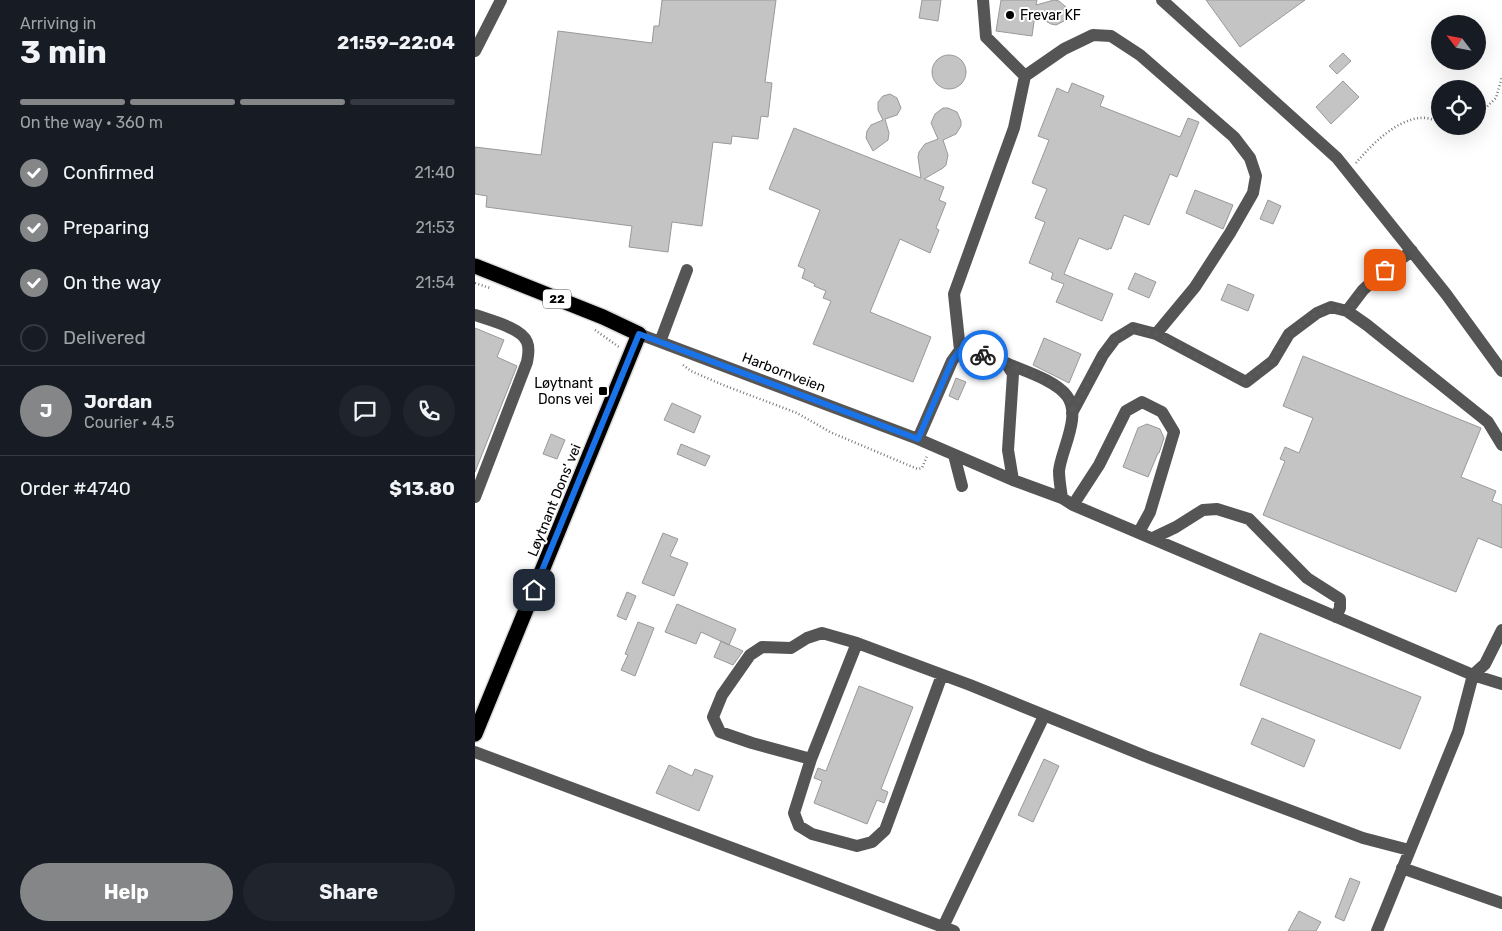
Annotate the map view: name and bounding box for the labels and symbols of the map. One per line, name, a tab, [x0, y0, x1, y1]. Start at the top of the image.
place label: Frevar KF	[1020, 7, 1081, 24]
marker: Frevar KF	[1004, 9, 1016, 21]
north arrow	[1431, 15, 1486, 70]
pin	[1364, 249, 1406, 291]
road number: 22	[543, 290, 571, 308]
courier	[958, 330, 1008, 380]
street label: Harbornveien	[740, 349, 828, 396]
place label: Løytnant Dons vei	[534, 375, 594, 408]
marker: Løytnant Dons vei	[597, 385, 609, 397]
street label: Løytnant Dons' vei	[524, 441, 585, 559]
pin	[513, 569, 555, 611]

